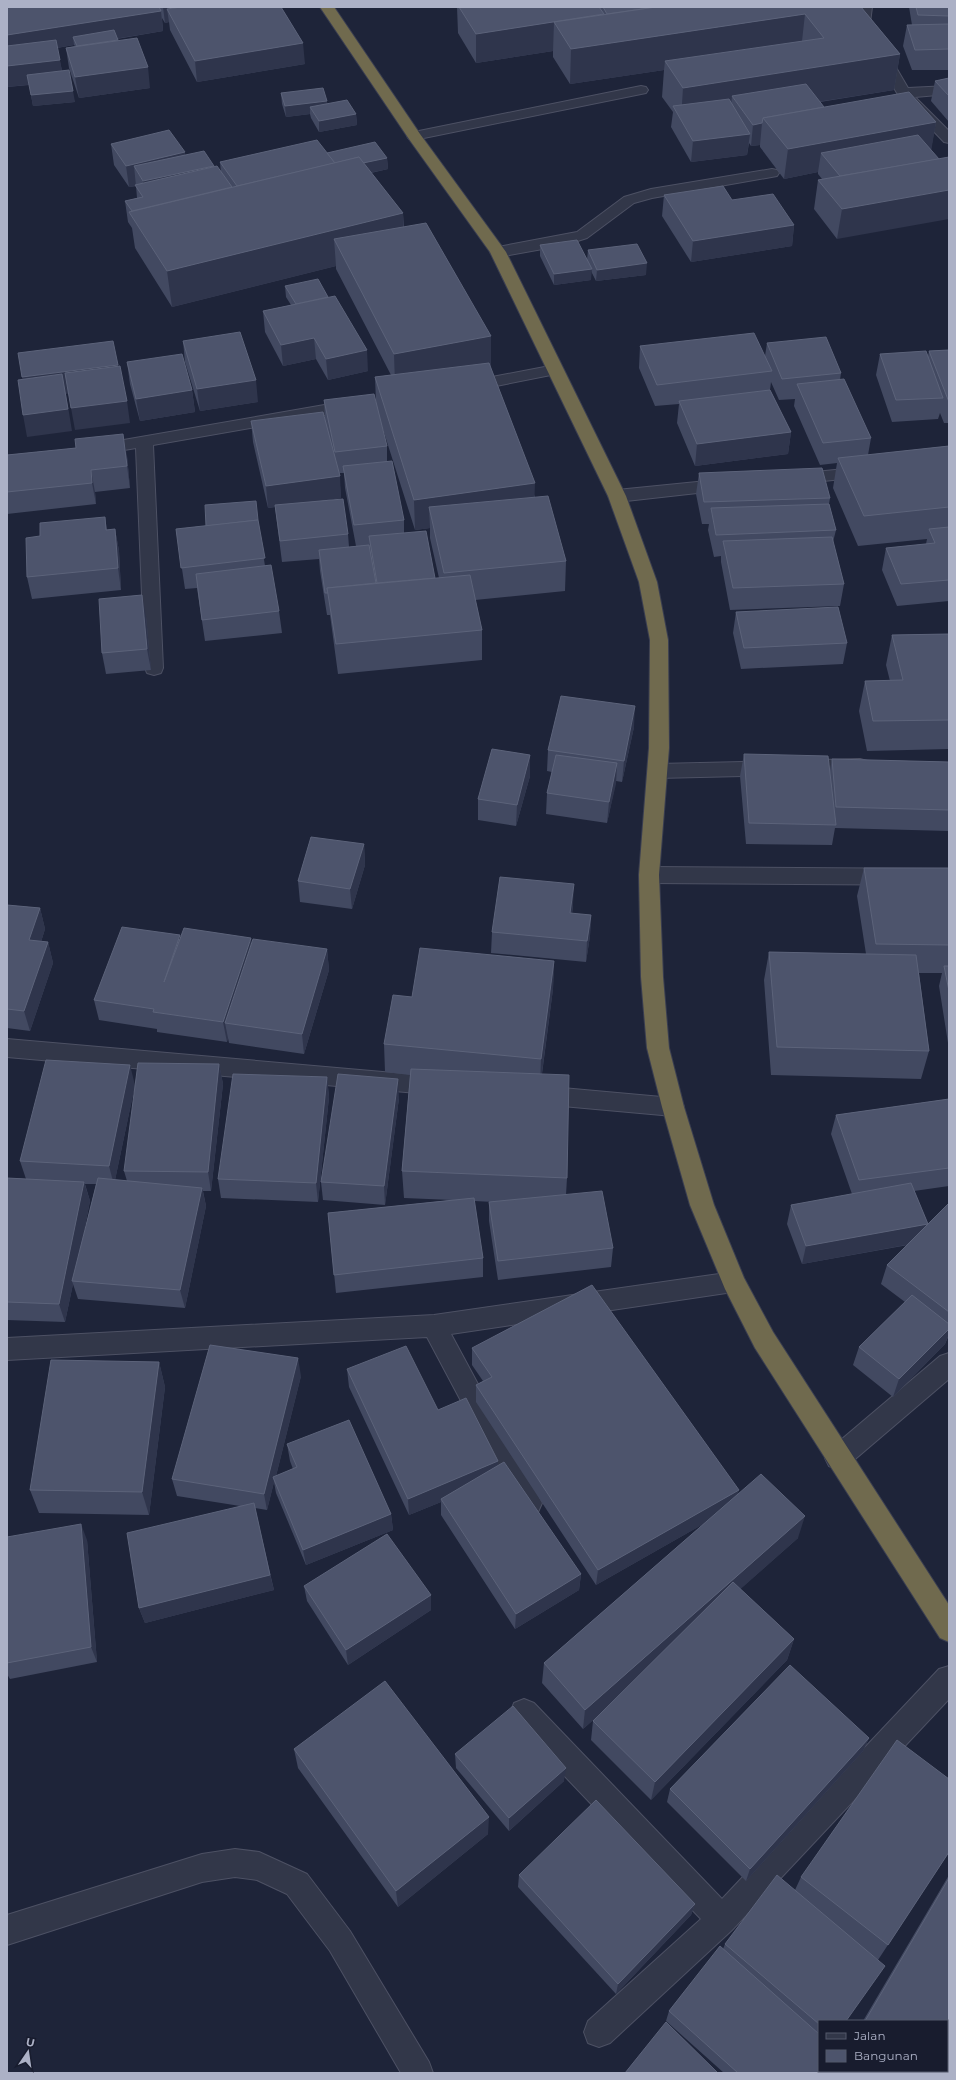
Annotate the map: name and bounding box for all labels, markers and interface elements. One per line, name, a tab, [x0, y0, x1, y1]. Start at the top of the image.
legend	[818, 2020, 948, 2072]
text: Jalan	[853, 2028, 886, 2043]
north arrow	[8, 2032, 48, 2072]
text: U	[24, 2034, 36, 2050]
text: Bangunan	[854, 2048, 918, 2063]

